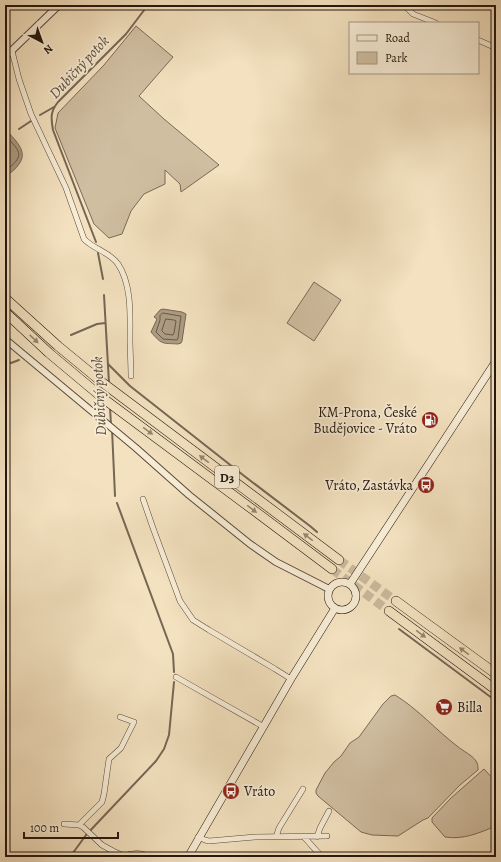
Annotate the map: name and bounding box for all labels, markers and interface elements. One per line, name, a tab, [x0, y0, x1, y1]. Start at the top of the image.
north arrow	[22, 22, 62, 62]
legend	[349, 22, 479, 74]
text: Road	[385, 30, 411, 46]
water label: Dubičný potok	[45, 31, 114, 103]
text: N	[40, 41, 56, 57]
text: Park	[385, 50, 408, 66]
one-way arrow	[29, 334, 39, 343]
water label: Dubičný potok	[87, 355, 111, 436]
place label: KM-Prona, České Budějovice - Vráto	[313, 403, 417, 438]
fuel station icon: KM-Prona, České Budějovice - Vráto	[420, 410, 440, 430]
one-way arrow	[142, 427, 153, 435]
one-way arrow	[199, 455, 209, 463]
road number: D3	[215, 466, 239, 488]
bus stop icon: Vráto, Zastávka	[416, 475, 436, 495]
place label: Vráto, Zastávka	[324, 476, 413, 495]
one-way arrow	[247, 504, 257, 512]
one-way arrow	[303, 532, 314, 541]
one-way arrow	[415, 630, 426, 639]
one-way arrow	[459, 647, 470, 655]
supermarket icon: Billa	[434, 697, 454, 717]
place label: Billa	[457, 698, 483, 717]
bus stop icon: Vráto	[221, 781, 241, 801]
place label: Vráto	[243, 782, 275, 801]
scale bar	[24, 814, 118, 840]
text: 100 m	[30, 820, 59, 836]

